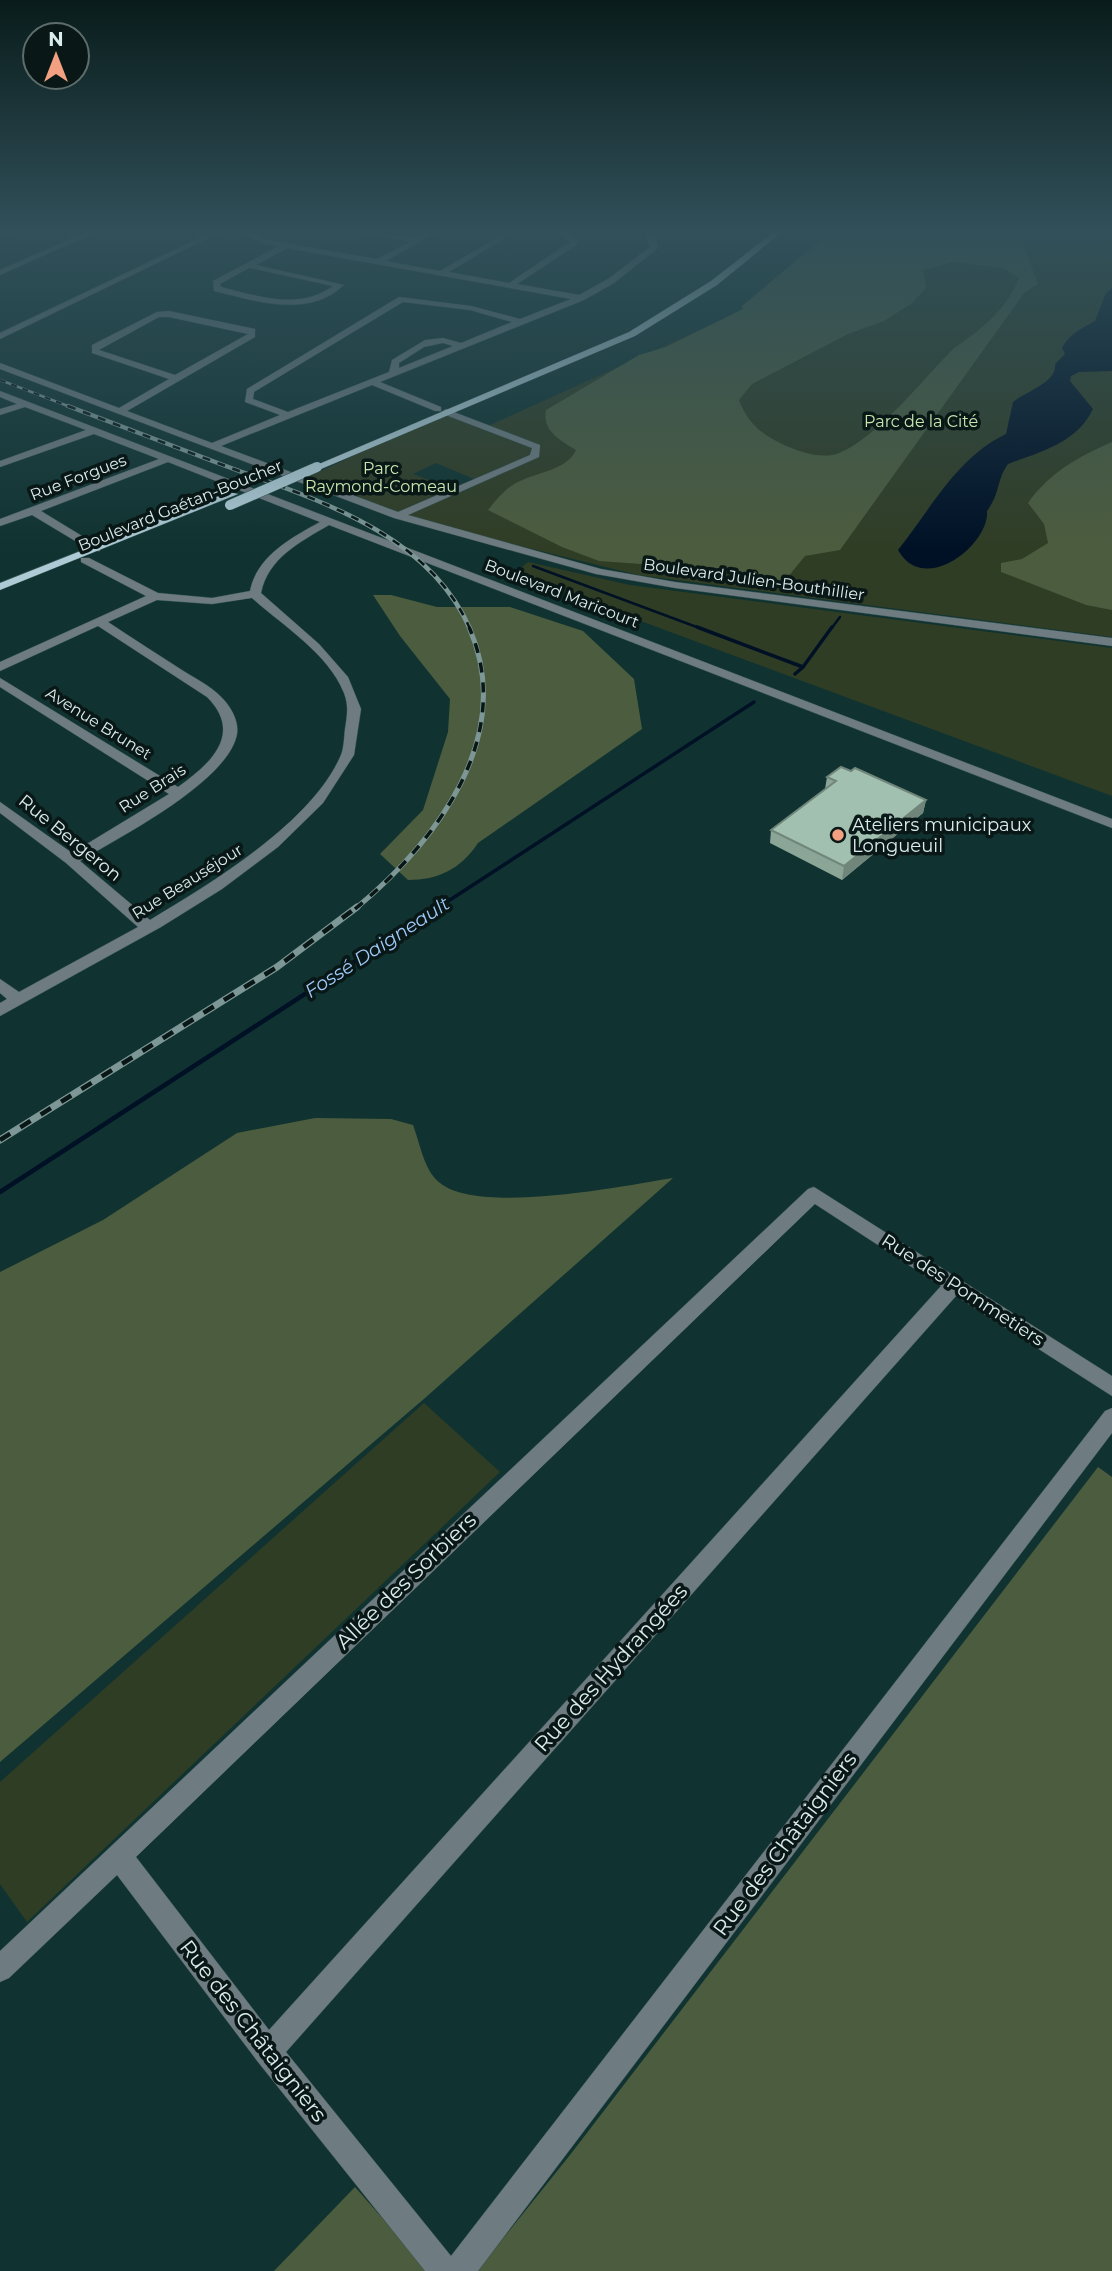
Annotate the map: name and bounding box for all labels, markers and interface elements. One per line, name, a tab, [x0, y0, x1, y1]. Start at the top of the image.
north arrow	[21, 21, 91, 91]
text: N	[48, 28, 64, 51]
park label: Parc de la Cité	[864, 412, 978, 431]
street label: Rue Forgues	[27, 450, 129, 505]
street label: Boulevard Gaétan-Boucher	[75, 456, 285, 555]
park label: Parc Raymond-Comeau	[305, 459, 457, 496]
street label: Boulevard Maricourt	[482, 555, 642, 632]
street label: Boulevard Julien-Bouthillier	[642, 555, 866, 604]
street label: Avenue Brunet	[42, 683, 155, 764]
street label: Rue Brais	[115, 760, 189, 817]
street label: Rue Bergeron	[14, 790, 126, 886]
place label: Ateliers municipaux Longueuil	[852, 814, 1032, 857]
marker: Ateliers municipaux Longueuil	[830, 827, 846, 843]
street label: Rue Beauséjour	[128, 840, 246, 923]
water label: Fossé Daigneault	[301, 892, 454, 1003]
street label: Rue des Pommetiers	[878, 1229, 1049, 1351]
street label: Allée des Sorbiers	[330, 1507, 481, 1654]
street label: Rue des Hydrangées	[529, 1579, 692, 1757]
street label: Rue des Châtaigniers	[707, 1747, 862, 1940]
street label: Rue des Châtaigniers	[175, 1935, 332, 2126]

